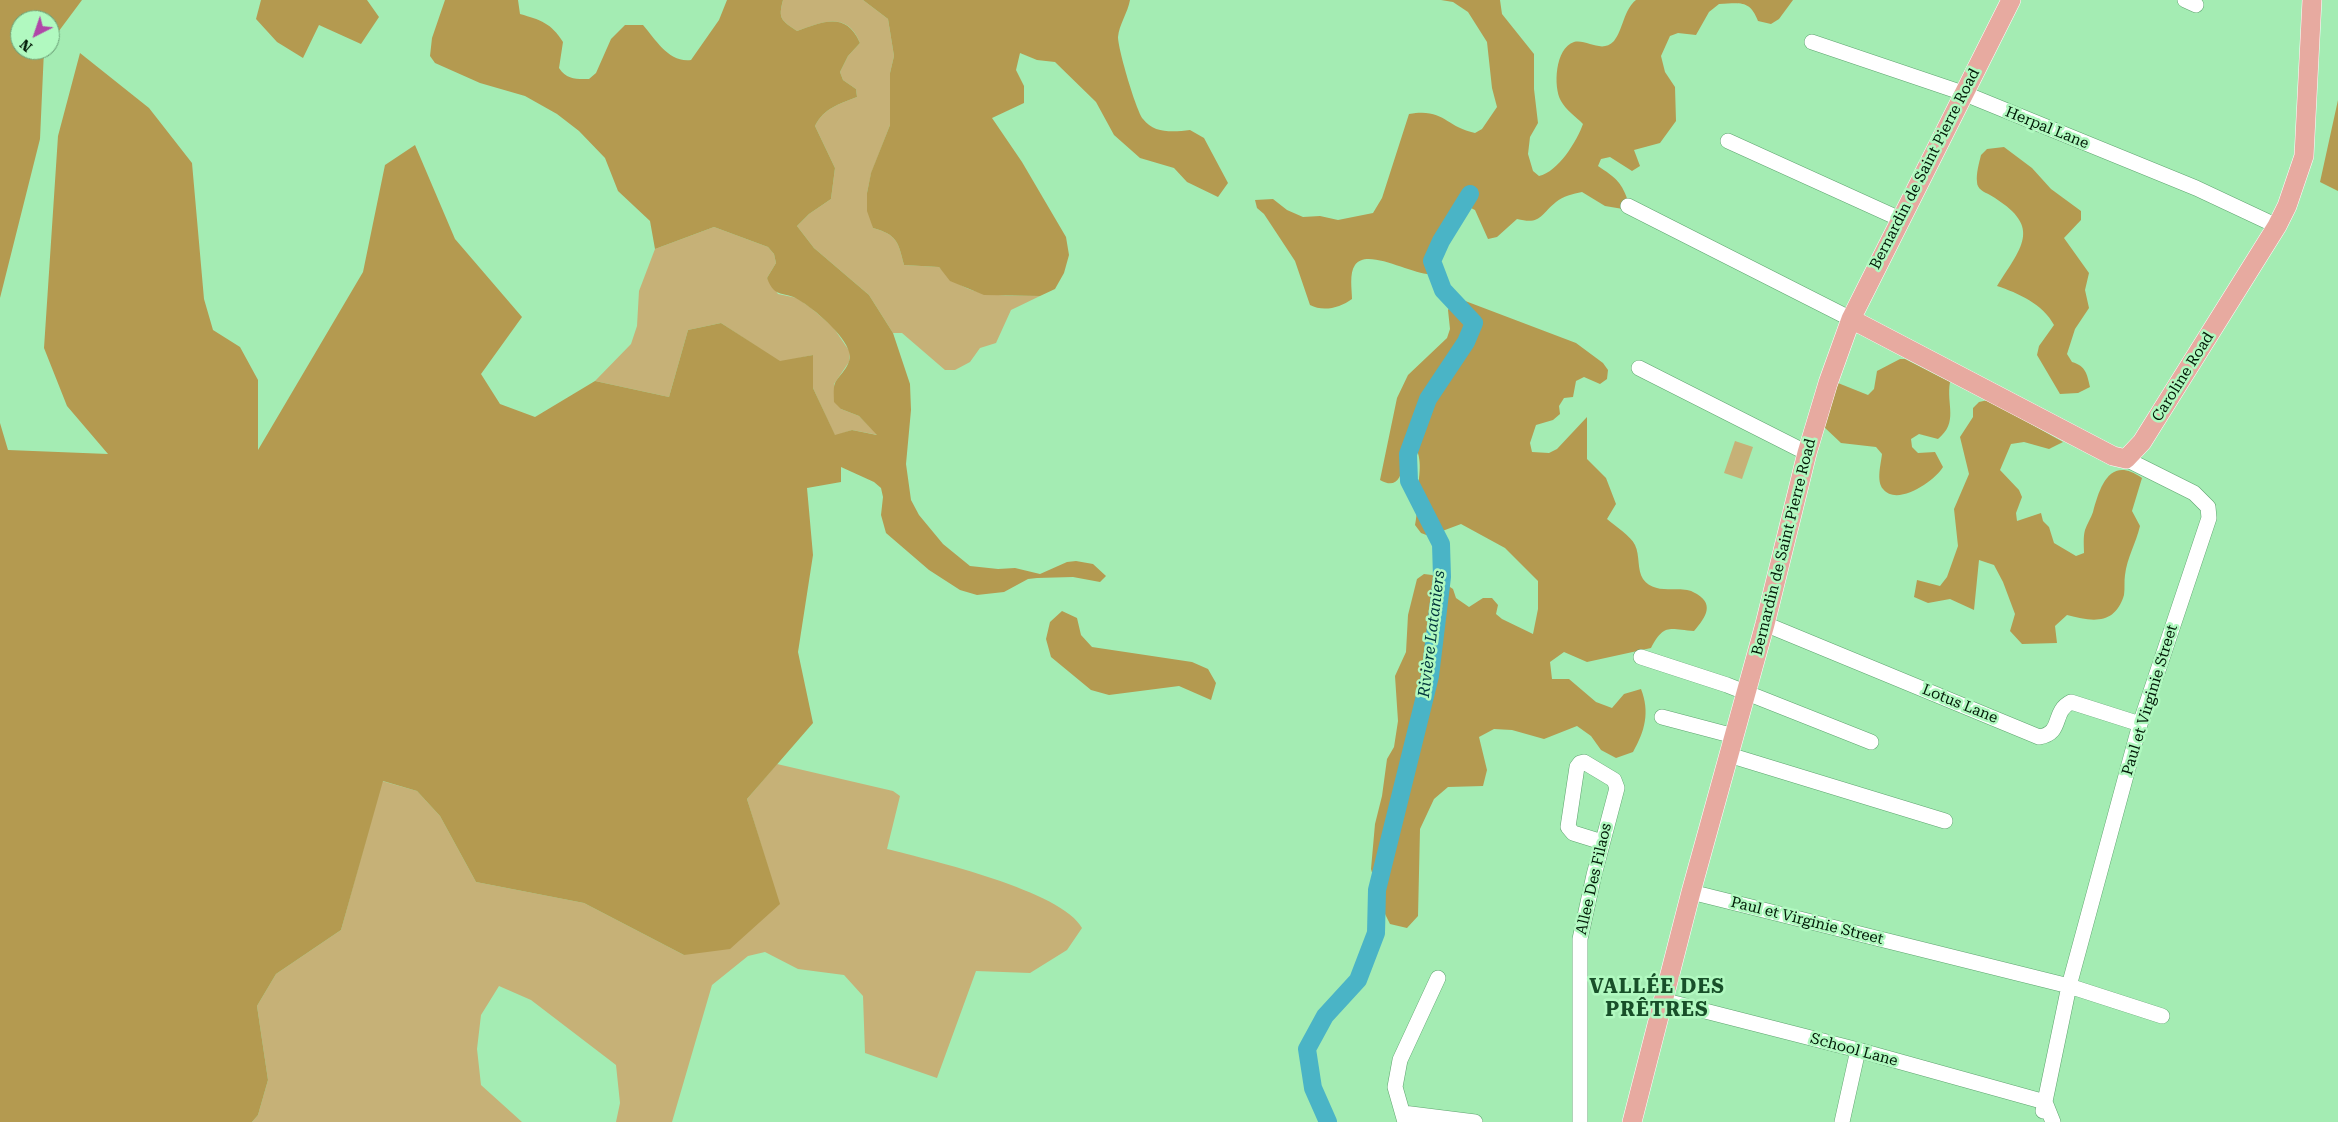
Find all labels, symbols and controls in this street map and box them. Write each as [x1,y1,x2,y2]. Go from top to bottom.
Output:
north arrow [10,10,60,60]
text: N [16,36,35,55]
street label: Bernardin de Saint Pierre Road [1866,66,1984,272]
street label: Herpal Lane [2003,103,2091,153]
street label: Caroline Road [2148,329,2218,425]
street label: Bernardin de Saint Pierre Road [1748,437,1820,657]
water label: Rivière Lataniers [1415,569,1449,699]
street label: Paul et Virginie Street [2118,622,2182,778]
street label: Lotus Lane [1920,681,2000,727]
street label: Allee Des Filaos [1572,821,1616,937]
street label: Paul et Virginie Street [1729,893,1885,949]
district label: VALLÉE DES PRÊTRES [1588,975,1726,1022]
street label: School Lane [1808,1030,1900,1070]

